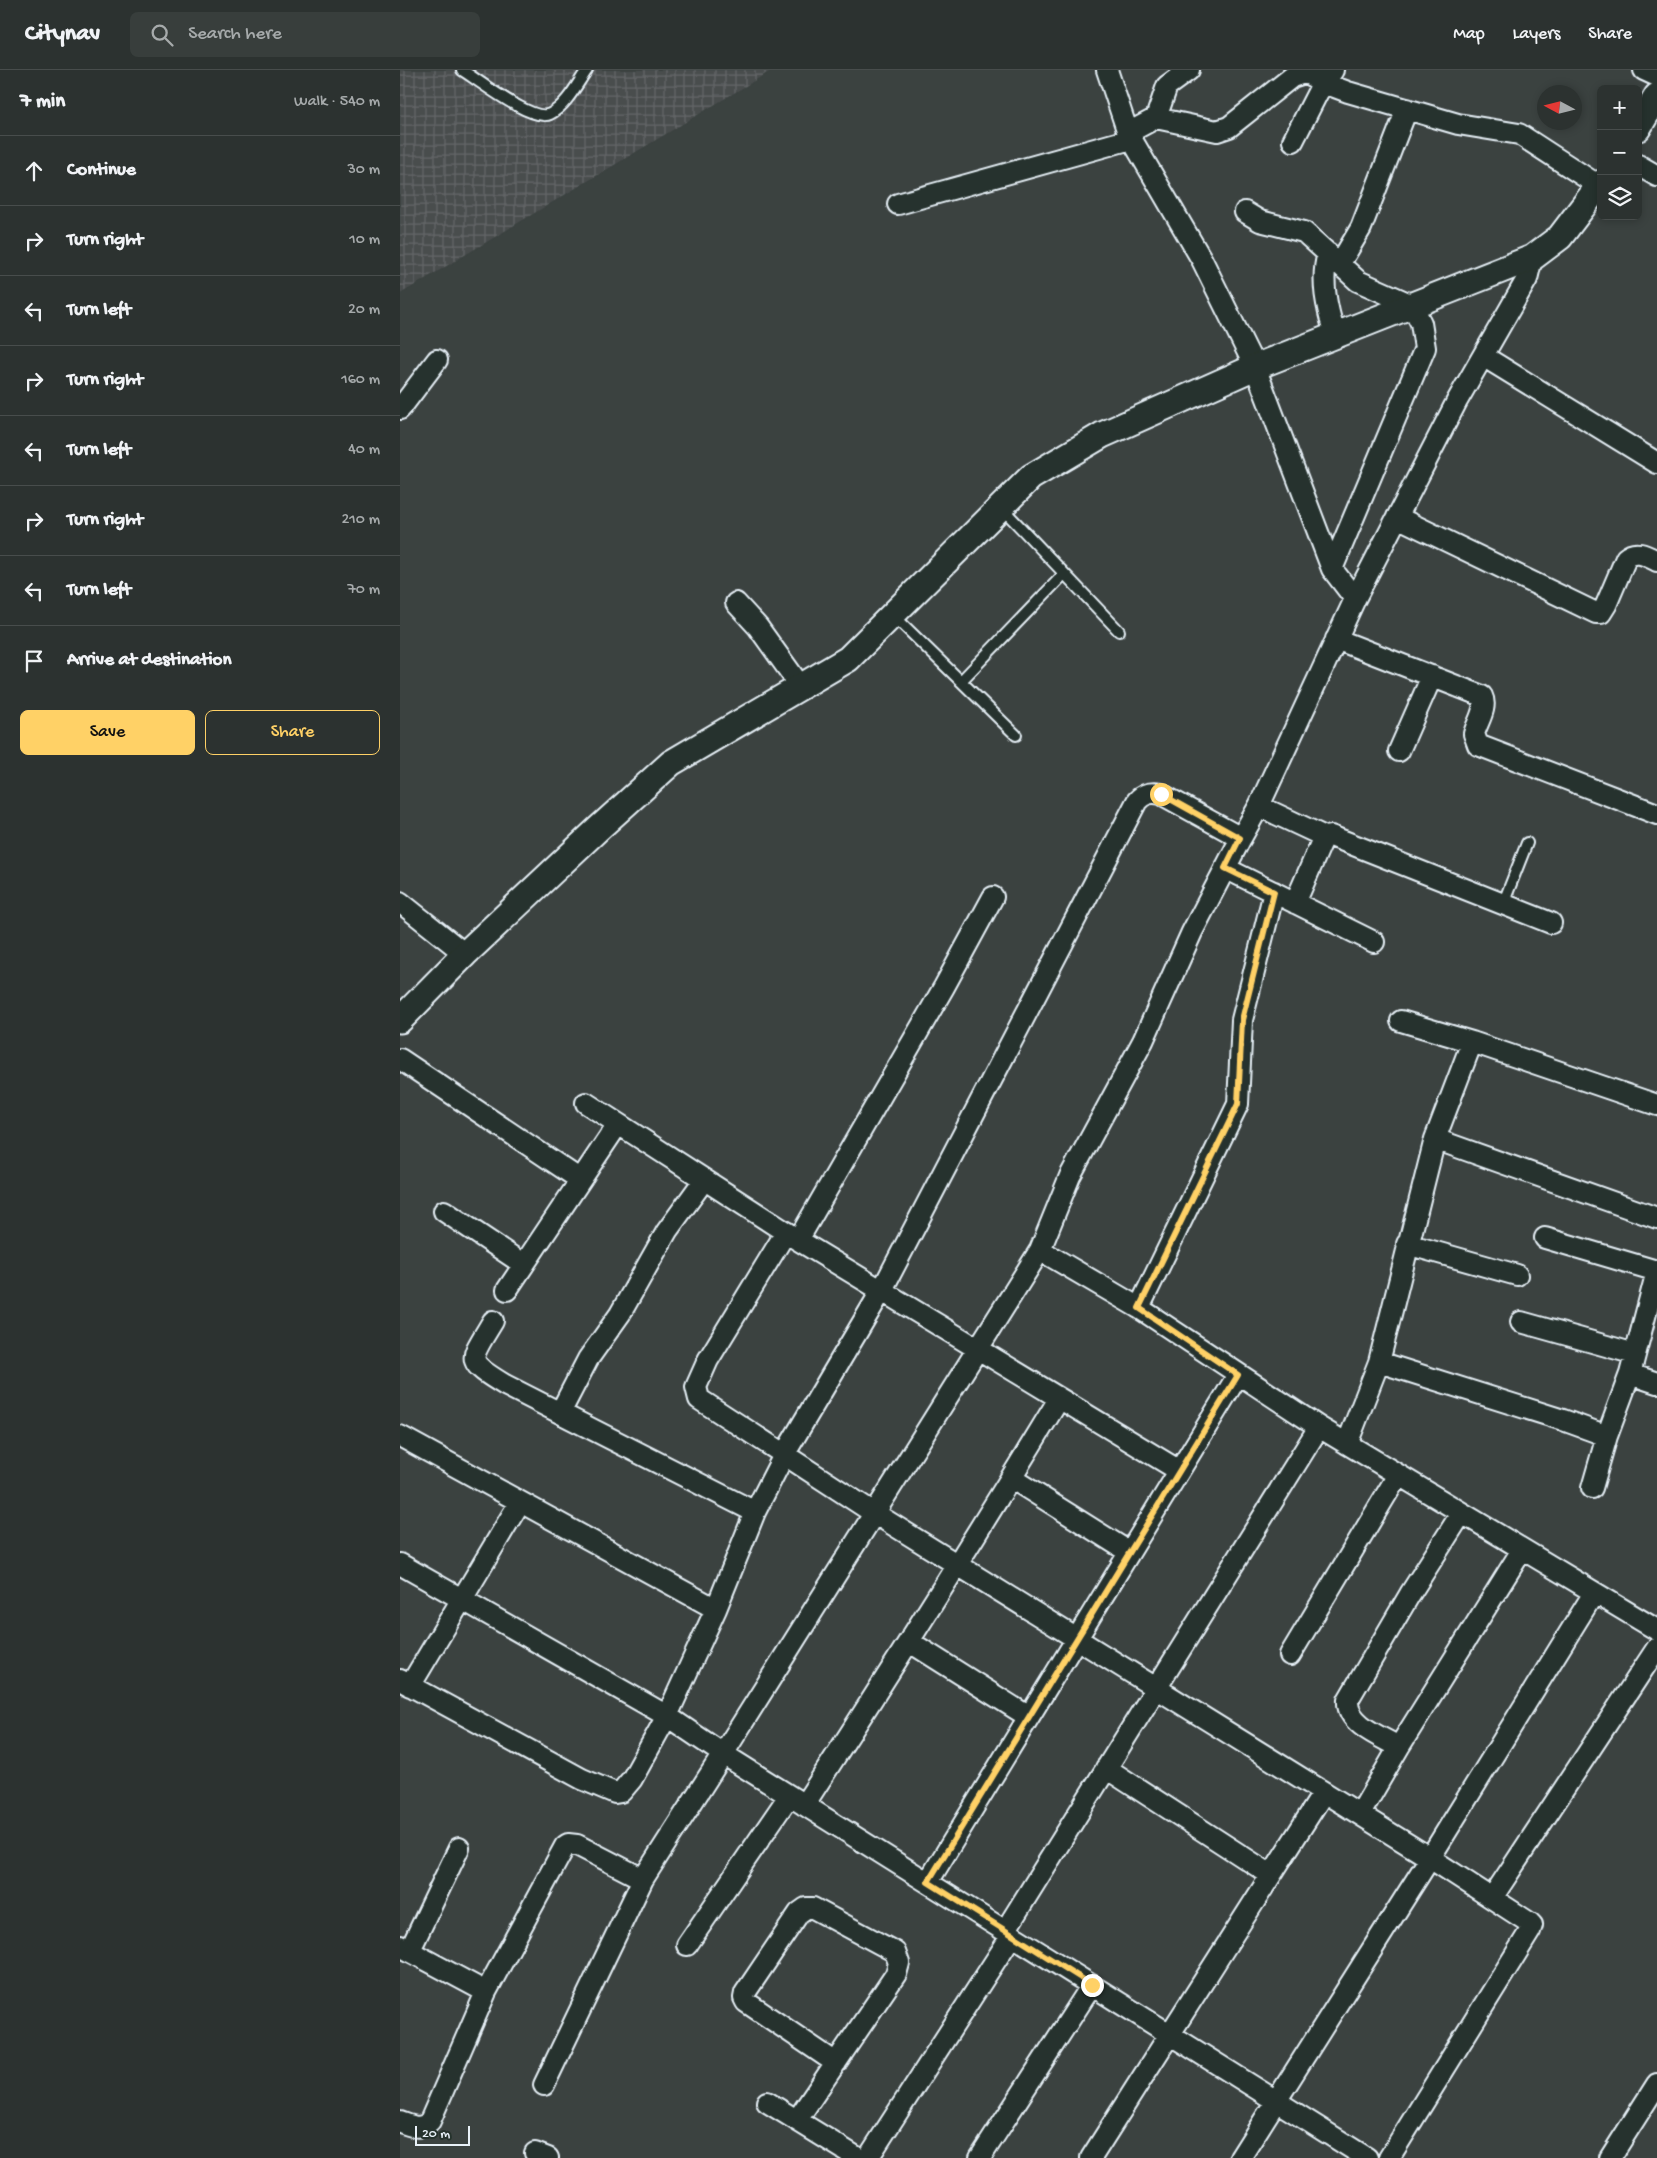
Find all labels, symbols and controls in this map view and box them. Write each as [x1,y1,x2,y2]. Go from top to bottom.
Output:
search box [130,12,480,57]
text: Citynav [25,20,100,49]
icon: search [148,21,176,49]
text: Search here [188,23,282,46]
text: Map [1453,24,1485,45]
text: Layers [1513,24,1560,45]
text: Share [1588,24,1632,45]
north arrow [1537,85,1582,130]
map controls [1597,85,1642,220]
button: + [1597,85,1642,130]
text: 7 min [20,90,65,115]
text: Walk · 540 m [294,93,380,112]
button: − [1597,130,1642,175]
icon: ahead [20,157,48,185]
text: Continue [67,159,136,182]
text: 30 m [347,161,380,180]
button: layers [1597,175,1642,220]
icon: right [20,227,48,255]
text: Turn right [67,229,143,252]
text: 10 m [349,231,380,250]
icon: left [20,297,48,325]
text: Turn left [67,299,131,322]
text: 20 m [348,301,380,320]
icon: right [20,367,48,395]
text: Turn right [67,369,143,392]
text: 160 m [341,371,380,390]
icon: left [20,437,48,465]
text: Turn left [67,439,131,462]
text: 40 m [348,441,380,460]
icon: right [20,507,48,535]
text: Turn right [67,509,143,532]
text: 210 m [341,511,380,530]
icon: left [20,577,48,605]
text: Turn left [67,579,131,602]
text: 70 m [347,581,380,600]
icon: arrive [20,647,48,675]
text: Arrive at destination [67,649,231,672]
button: Save [20,710,195,755]
button: Share [205,710,380,755]
route start [1150,783,1173,806]
route end [1081,1974,1104,1997]
scale bar [415,2123,470,2146]
text: 20 m [422,2126,450,2143]

